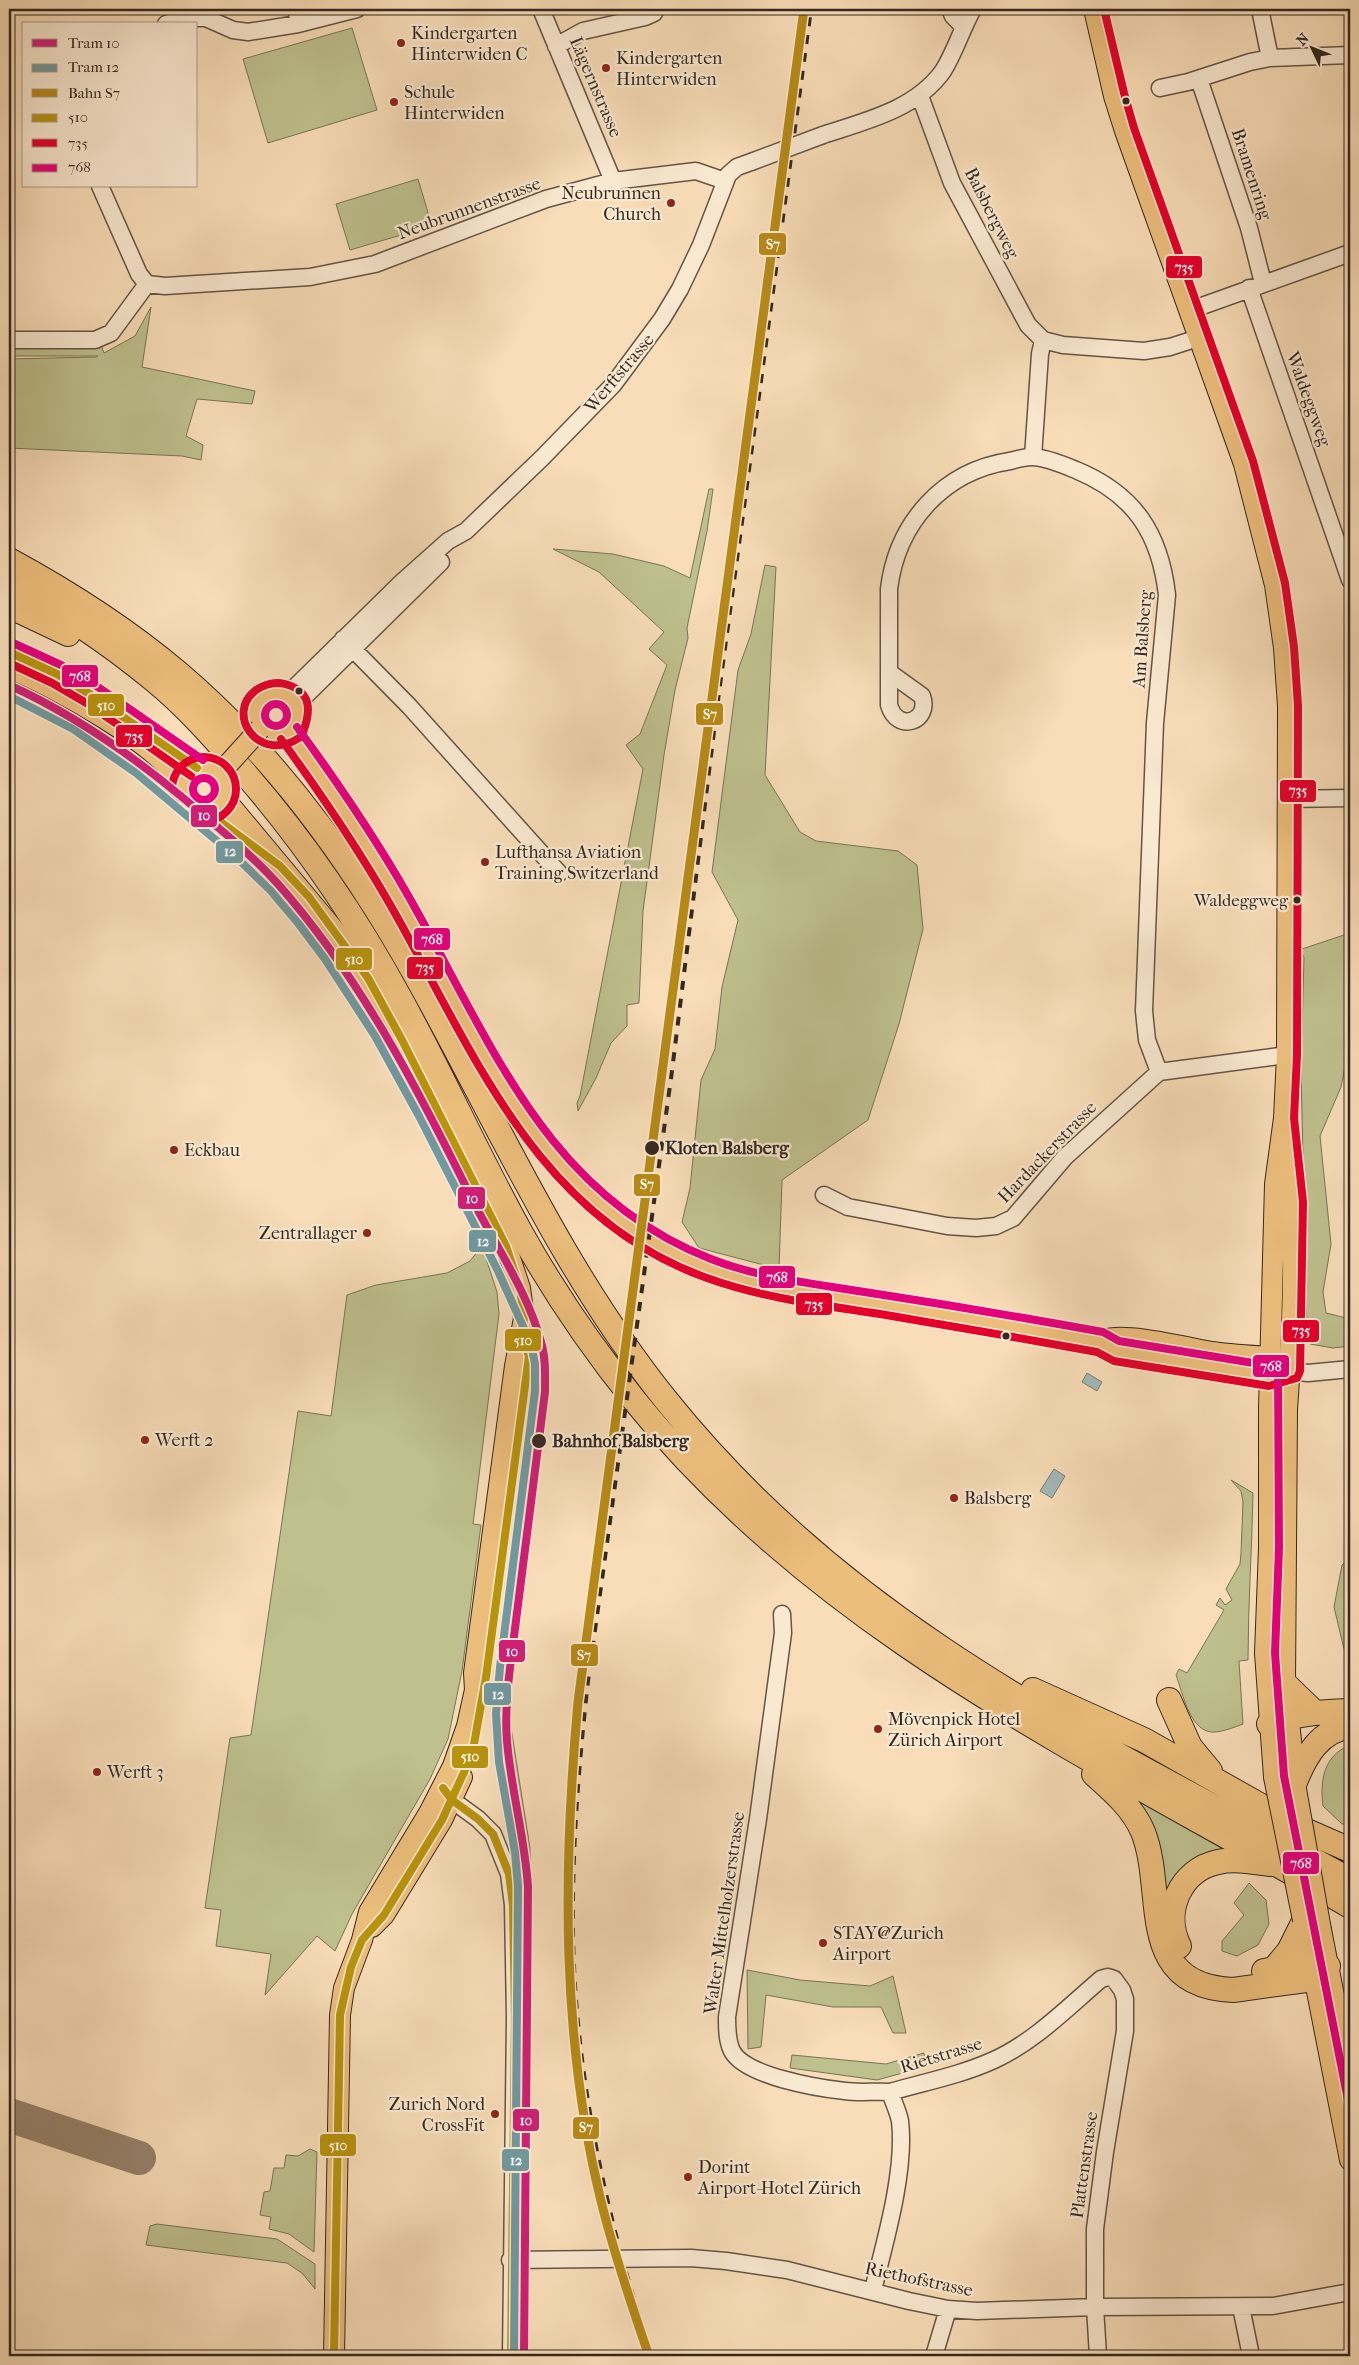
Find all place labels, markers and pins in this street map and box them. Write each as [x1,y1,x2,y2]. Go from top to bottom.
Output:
place label: Kindergarten Hinterwiden C [411,23,528,65]
marker: Kindergarten Hinterwiden C [395,37,407,49]
place label: Kindergarten Hinterwiden [616,48,723,90]
marker: Kindergarten Hinterwiden [600,62,612,74]
place label: Schule Hinterwiden [404,82,505,124]
marker: Schule Hinterwiden [388,96,400,108]
unlabelled marker [1121,96,1131,106]
place label: Neubrunnen Church [561,183,662,225]
marker: Neubrunnen Church [665,197,677,209]
unlabelled marker [294,686,304,696]
place label: Lufthansa Aviation Training Switzerland [495,842,659,884]
marker: Lufthansa Aviation Training Switzerland [479,856,491,868]
place label: Waldeggweg [1193,890,1289,910]
marker: Waldeggweg [1292,895,1302,905]
place label: Kloten Balsberg [665,1138,790,1159]
marker: Kloten Balsberg [643,1139,661,1157]
place label: Eckbau [184,1140,240,1161]
marker: Eckbau [168,1144,180,1156]
place label: Zentrallager [259,1223,357,1244]
marker: Zentrallager [361,1227,373,1239]
unlabelled marker [1001,1331,1011,1341]
place label: Werft 2 [154,1430,214,1451]
place label: Bahnhof Balsberg [552,1431,690,1452]
marker: Bahnhof Balsberg [530,1432,548,1450]
marker: Werft 2 [139,1434,151,1446]
place label: Balsberg [964,1488,1032,1509]
marker: Balsberg [948,1492,960,1504]
place label: Mövenpick Hotel Zürich Airport [888,1709,1020,1751]
marker: Mövenpick Hotel Zürich Airport [872,1723,884,1735]
place label: Werft 3 [106,1762,164,1783]
marker: Werft 3 [91,1766,103,1778]
place label: STAY@Zurich Airport [832,1923,944,1965]
marker: STAY@Zurich Airport [817,1937,829,1949]
place label: Zurich Nord CrossFit [388,2094,486,2136]
marker: Zurich Nord CrossFit [489,2108,501,2120]
place label: Dorint Airport-Hotel Zürich [697,2157,861,2199]
marker: Dorint Airport-Hotel Zürich [682,2171,694,2183]

